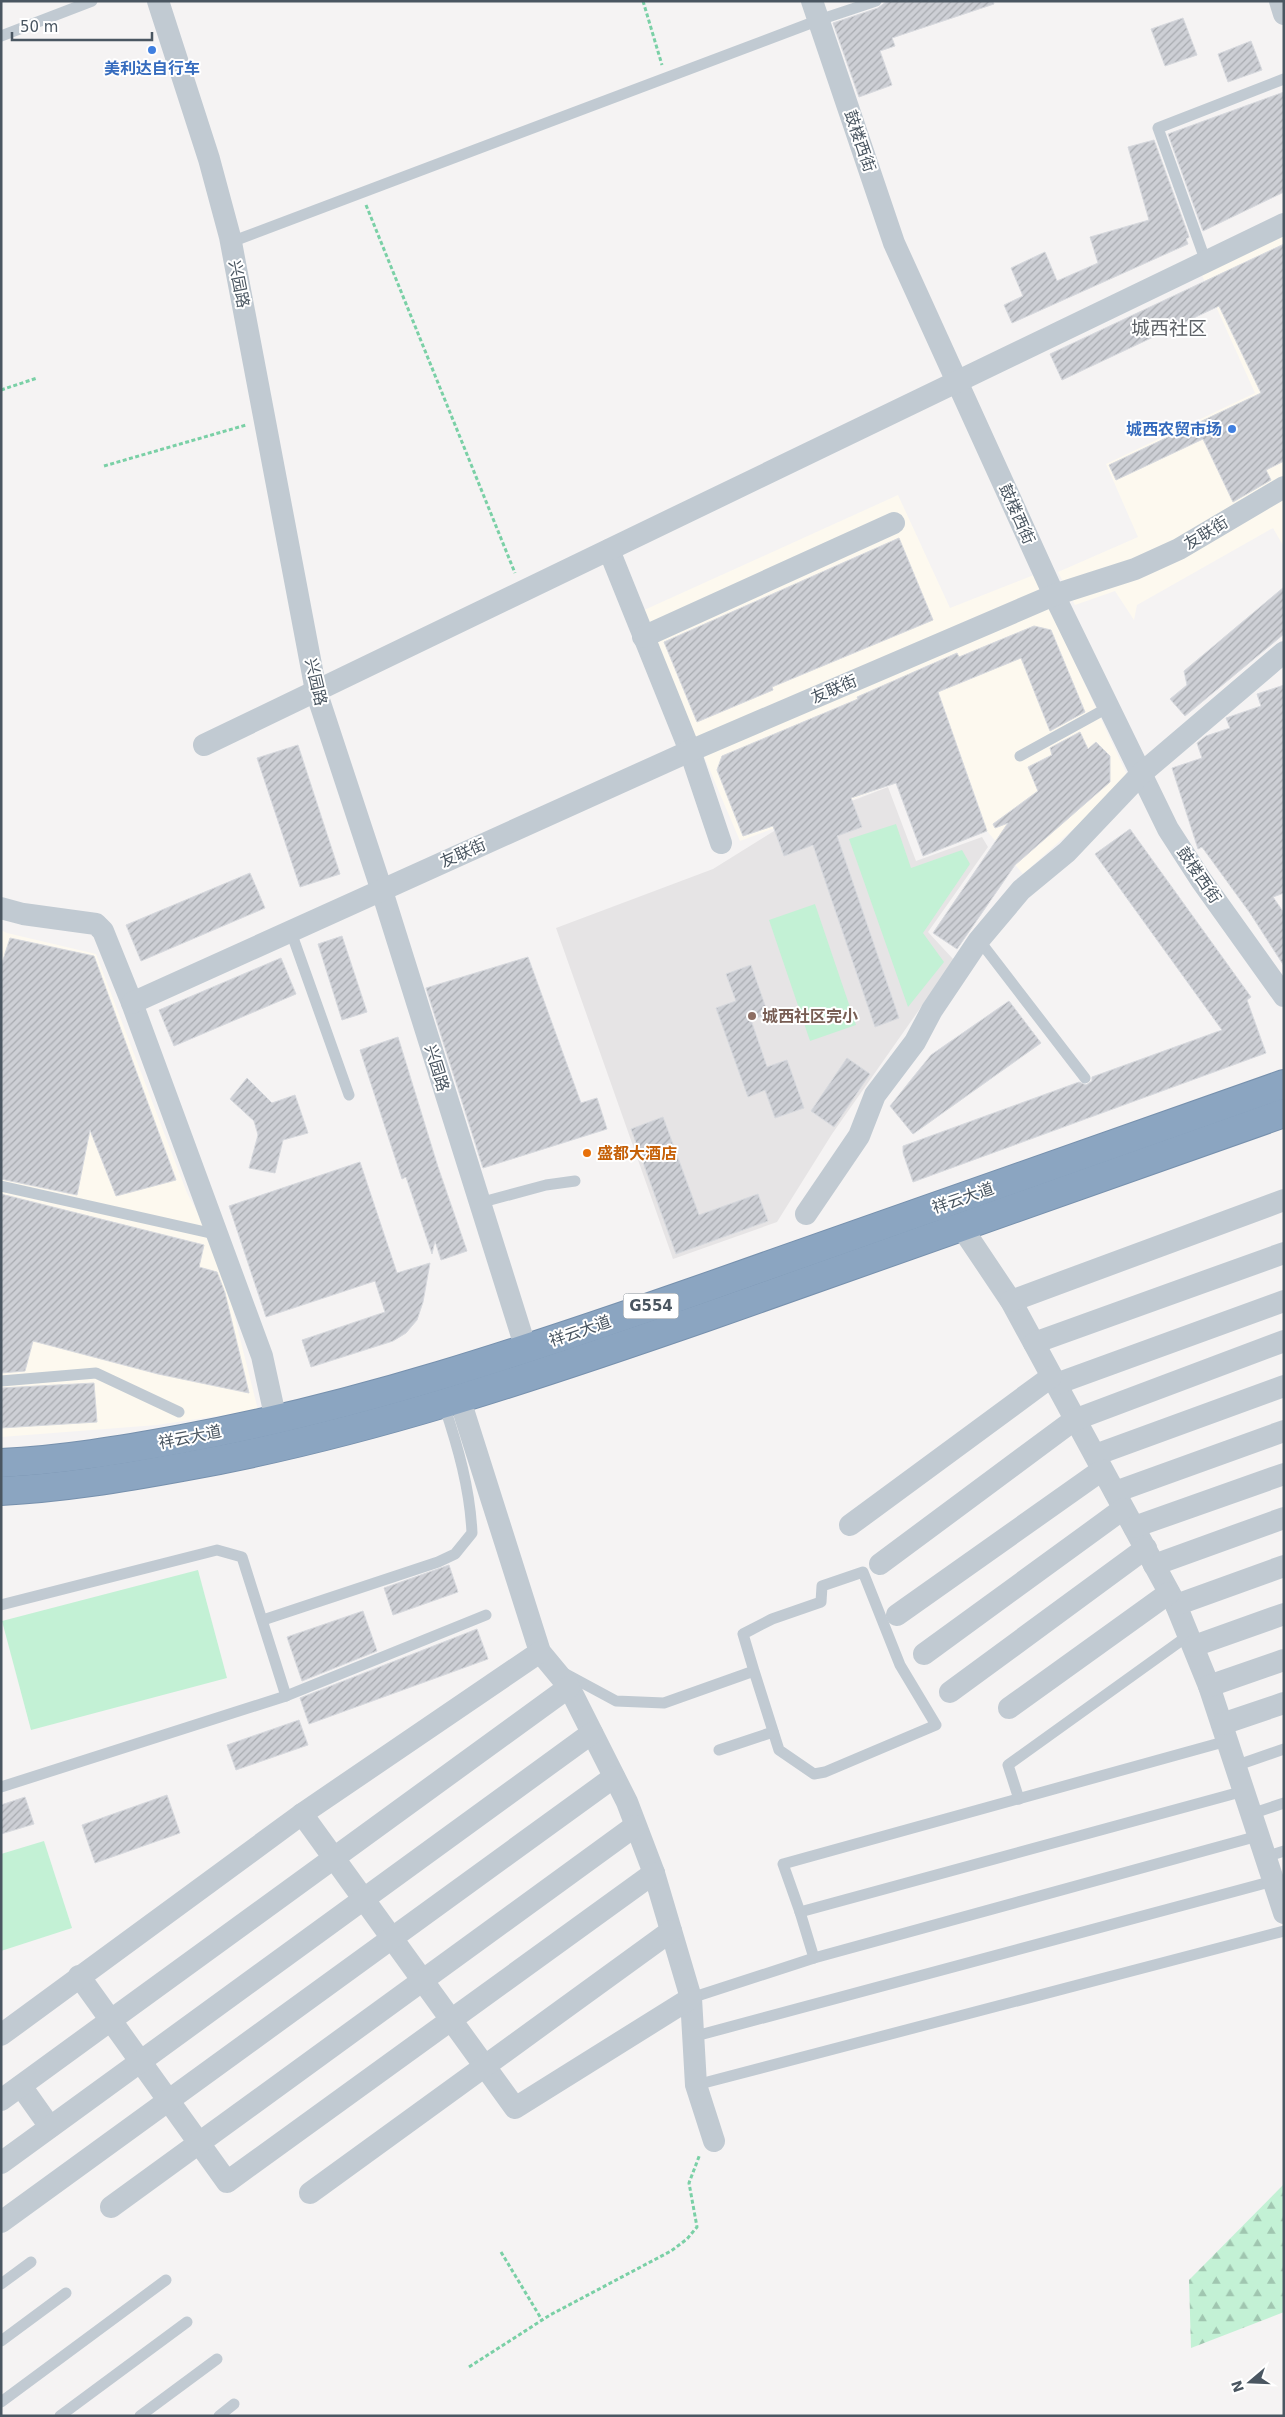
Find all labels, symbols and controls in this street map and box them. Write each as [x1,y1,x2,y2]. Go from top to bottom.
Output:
scale bar [12,10,152,42]
text: 50 m [20,18,58,36]
marker: 美利达自行车 [146,44,158,56]
place label: 美利达自行车 [104,59,200,78]
street label: 鼓楼西街 [841,108,879,174]
street label: 兴园路 [225,259,253,309]
district label: 城西社区 [1131,317,1207,339]
place label: 城西农贸市场 [1126,420,1222,439]
marker: 城西农贸市场 [1226,423,1238,435]
street label: 鼓楼西街 [995,481,1039,547]
street label: 友联街 [1181,512,1231,554]
street label: 兴园路 [301,656,331,708]
street label: 友联街 [808,671,860,707]
street label: 友联街 [437,835,489,871]
street label: 鼓楼西街 [1173,843,1225,907]
place label: 城西社区完小 [762,1007,858,1026]
marker: 城西社区完小 [746,1010,758,1022]
street label: 兴园路 [421,1042,453,1094]
place label: 盛都大酒店 [597,1144,677,1163]
marker: 盛都大酒店 [581,1147,593,1159]
street label: 祥云大道 [930,1179,996,1217]
road number: G554 [624,1294,678,1318]
street label: 祥云大道 [547,1312,613,1350]
street label: 祥云大道 [157,1422,223,1452]
north arrow [1225,2357,1275,2407]
text: N [1228,2378,1247,2394]

